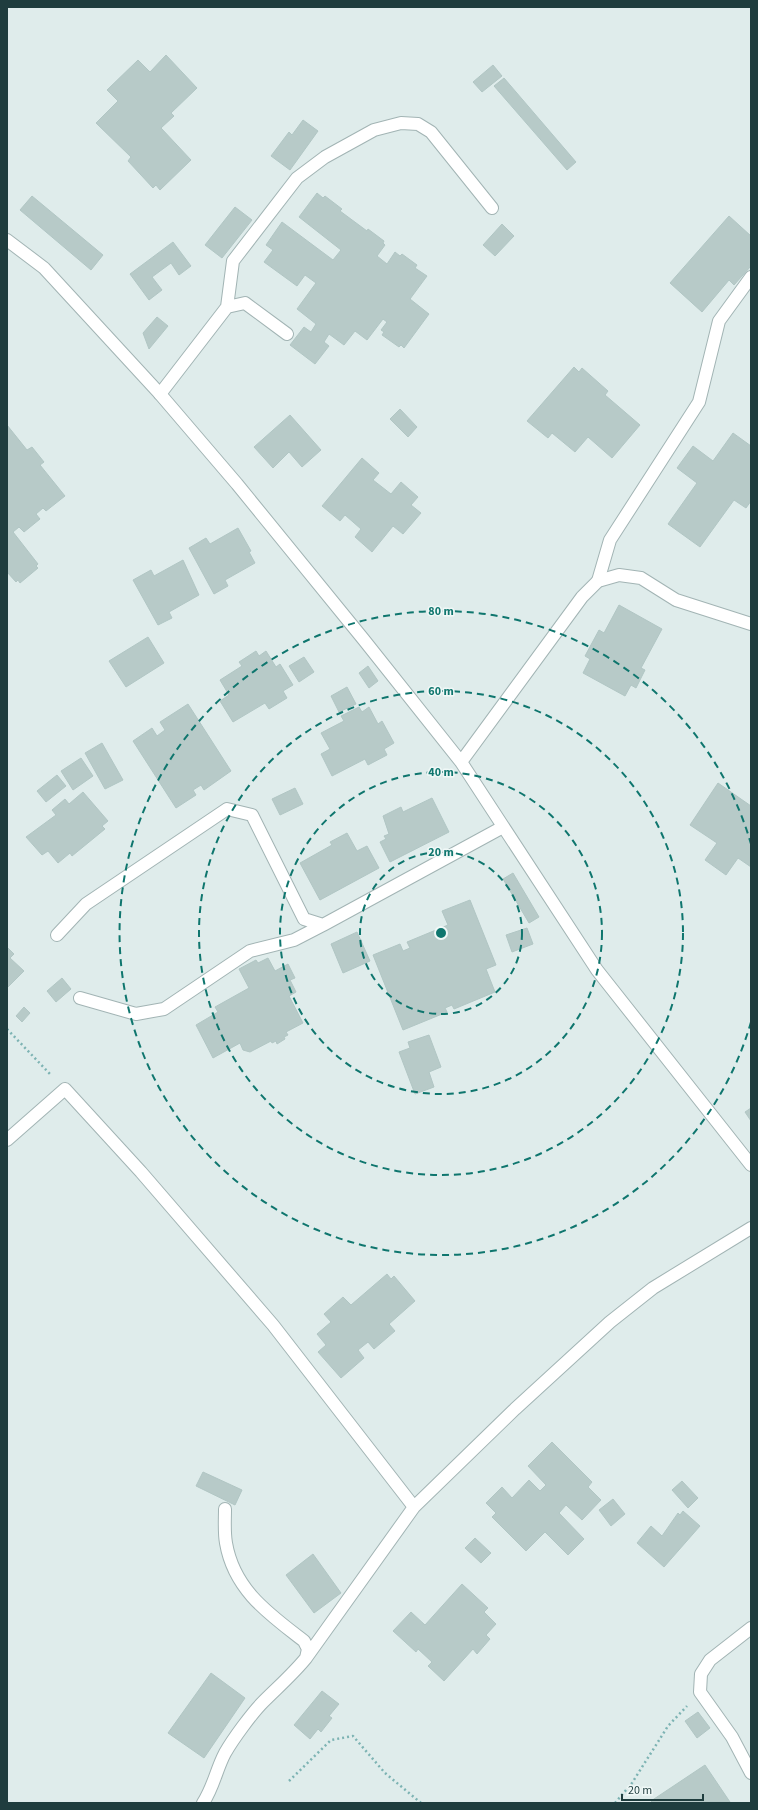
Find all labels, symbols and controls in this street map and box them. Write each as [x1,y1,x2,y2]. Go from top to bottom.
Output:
text: 80 m [428,603,454,620]
text: 60 m [428,683,454,700]
text: 40 m [428,764,454,781]
text: 20 m [428,844,454,861]
centre of rings [434,926,448,940]
scale bar [622,1776,703,1802]
text: 20 m [628,1782,652,1799]

